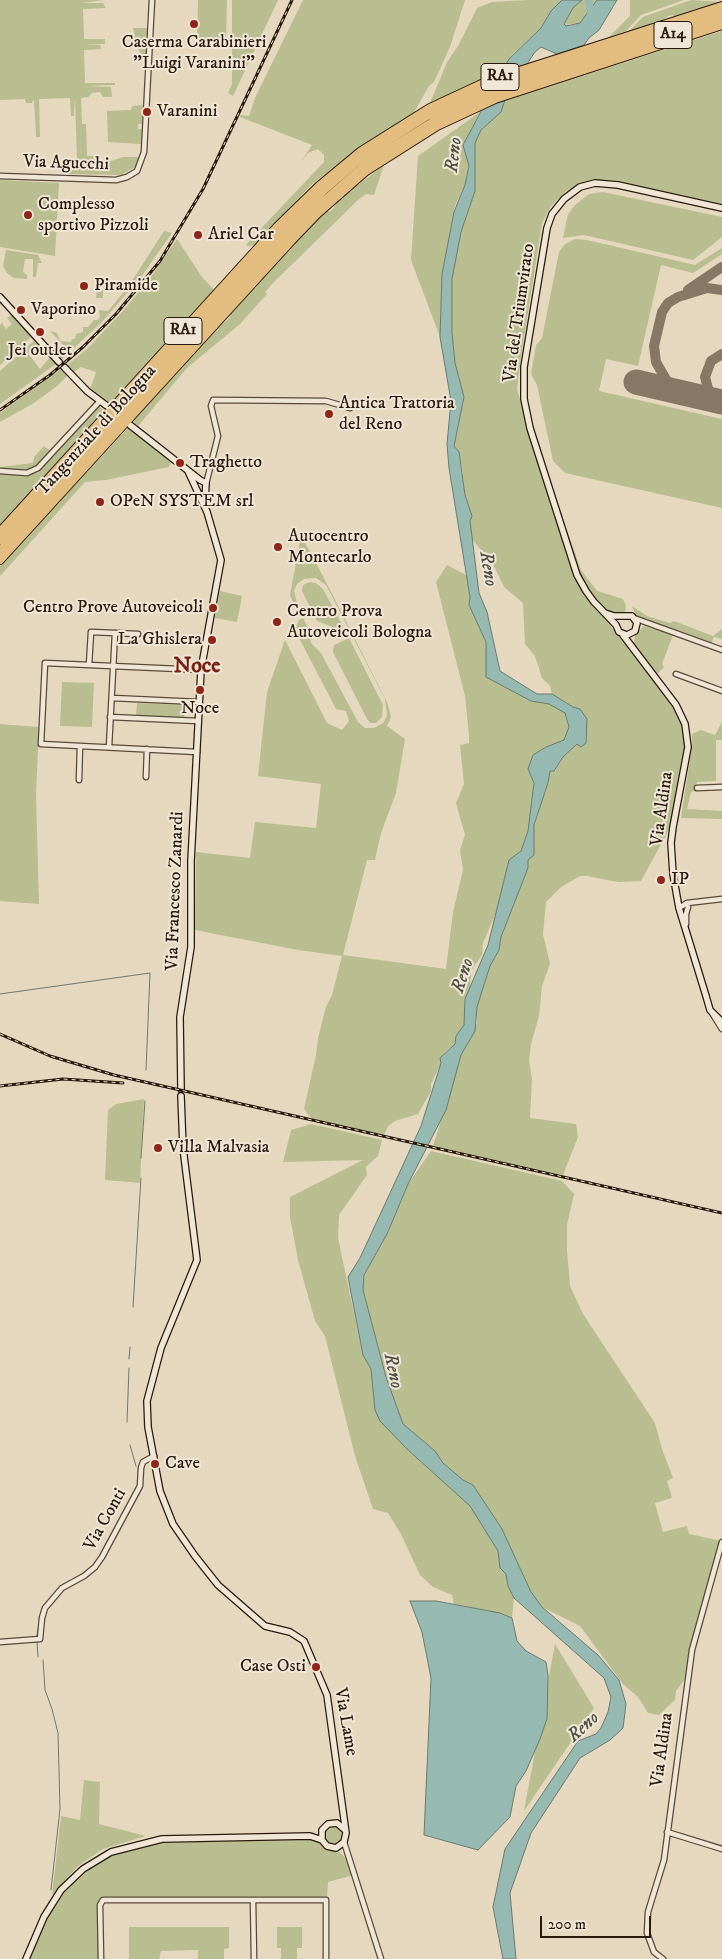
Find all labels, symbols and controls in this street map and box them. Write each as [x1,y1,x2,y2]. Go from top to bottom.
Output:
marker: Caserma Carabinieri "Luigi Varanini" [188,18,200,30]
road number: A14 [654,22,692,48]
place label: Caserma Carabinieri "Luigi Varanini" [122,32,266,74]
road number: RA1 [481,64,519,90]
place label: Varanini [157,101,217,123]
marker: Varanini [141,106,153,118]
water label: Reno [442,136,468,174]
street label: Via Agucchi [23,152,109,176]
place label: Complesso sportivo Pizzoli [38,194,149,236]
marker: Complesso sportivo Pizzoli [22,209,34,221]
place label: Ariel Car [208,224,274,246]
marker: Ariel Car [192,229,204,241]
street label: Via del Triumvirato [500,242,540,384]
place label: Piramide [94,275,158,297]
marker: Piramide [78,280,90,292]
place label: Vaporino [31,299,96,321]
marker: Vaporino [15,304,27,316]
road number: RA1 [164,318,202,344]
marker: Jei outlet [34,326,46,338]
place label: Jei outlet [8,340,72,362]
street label: Tangenziale di Bologna [32,361,162,501]
place label: Antica Trattoria del Reno [339,393,455,436]
marker: Antica Trattoria del Reno [323,408,335,420]
place label: Traghetto [190,452,262,474]
marker: Traghetto [174,457,186,469]
place label: OPeN SYSTEM srl [110,491,254,513]
marker: OPeN SYSTEM srl [94,496,106,508]
place label: Autocentro Montecarlo [288,526,372,568]
marker: Autocentro Montecarlo [272,541,284,553]
water label: Reno [473,550,501,588]
place label: Centro Prove Autoveicoli [23,597,203,619]
place label: Centro Prova Autoveicoli Bologna [287,601,432,644]
marker: Centro Prove Autoveicoli [207,602,219,614]
marker: Centro Prova Autoveicoli Bologna [271,616,283,628]
place label: La Ghislera [118,629,202,651]
marker: La Ghislera [206,634,218,646]
district label: Noce [174,654,220,680]
marker: Noce [194,684,206,696]
place label: Noce [181,698,219,720]
street label: Via Aldina [647,770,679,848]
street label: Via Francesco Zanardi [162,811,190,971]
place label: IP [671,869,689,891]
marker: IP [655,874,667,886]
water label: Reno [448,956,480,996]
place label: Villa Malvasia [168,1137,269,1159]
marker: Villa Malvasia [152,1142,164,1154]
water label: Reno [377,1351,407,1391]
place label: Cave [165,1453,200,1475]
marker: Cave [149,1458,161,1470]
street label: Via Conti [80,1485,132,1555]
place label: Case Osti [240,1656,306,1678]
marker: Case Osti [310,1661,322,1673]
street label: Via Lame [328,1686,362,1758]
water label: Reno [563,1708,605,1748]
street label: Via Aldina [647,1711,679,1789]
scale bar [542,1906,653,1938]
text: 200 m [548,1915,586,1934]

